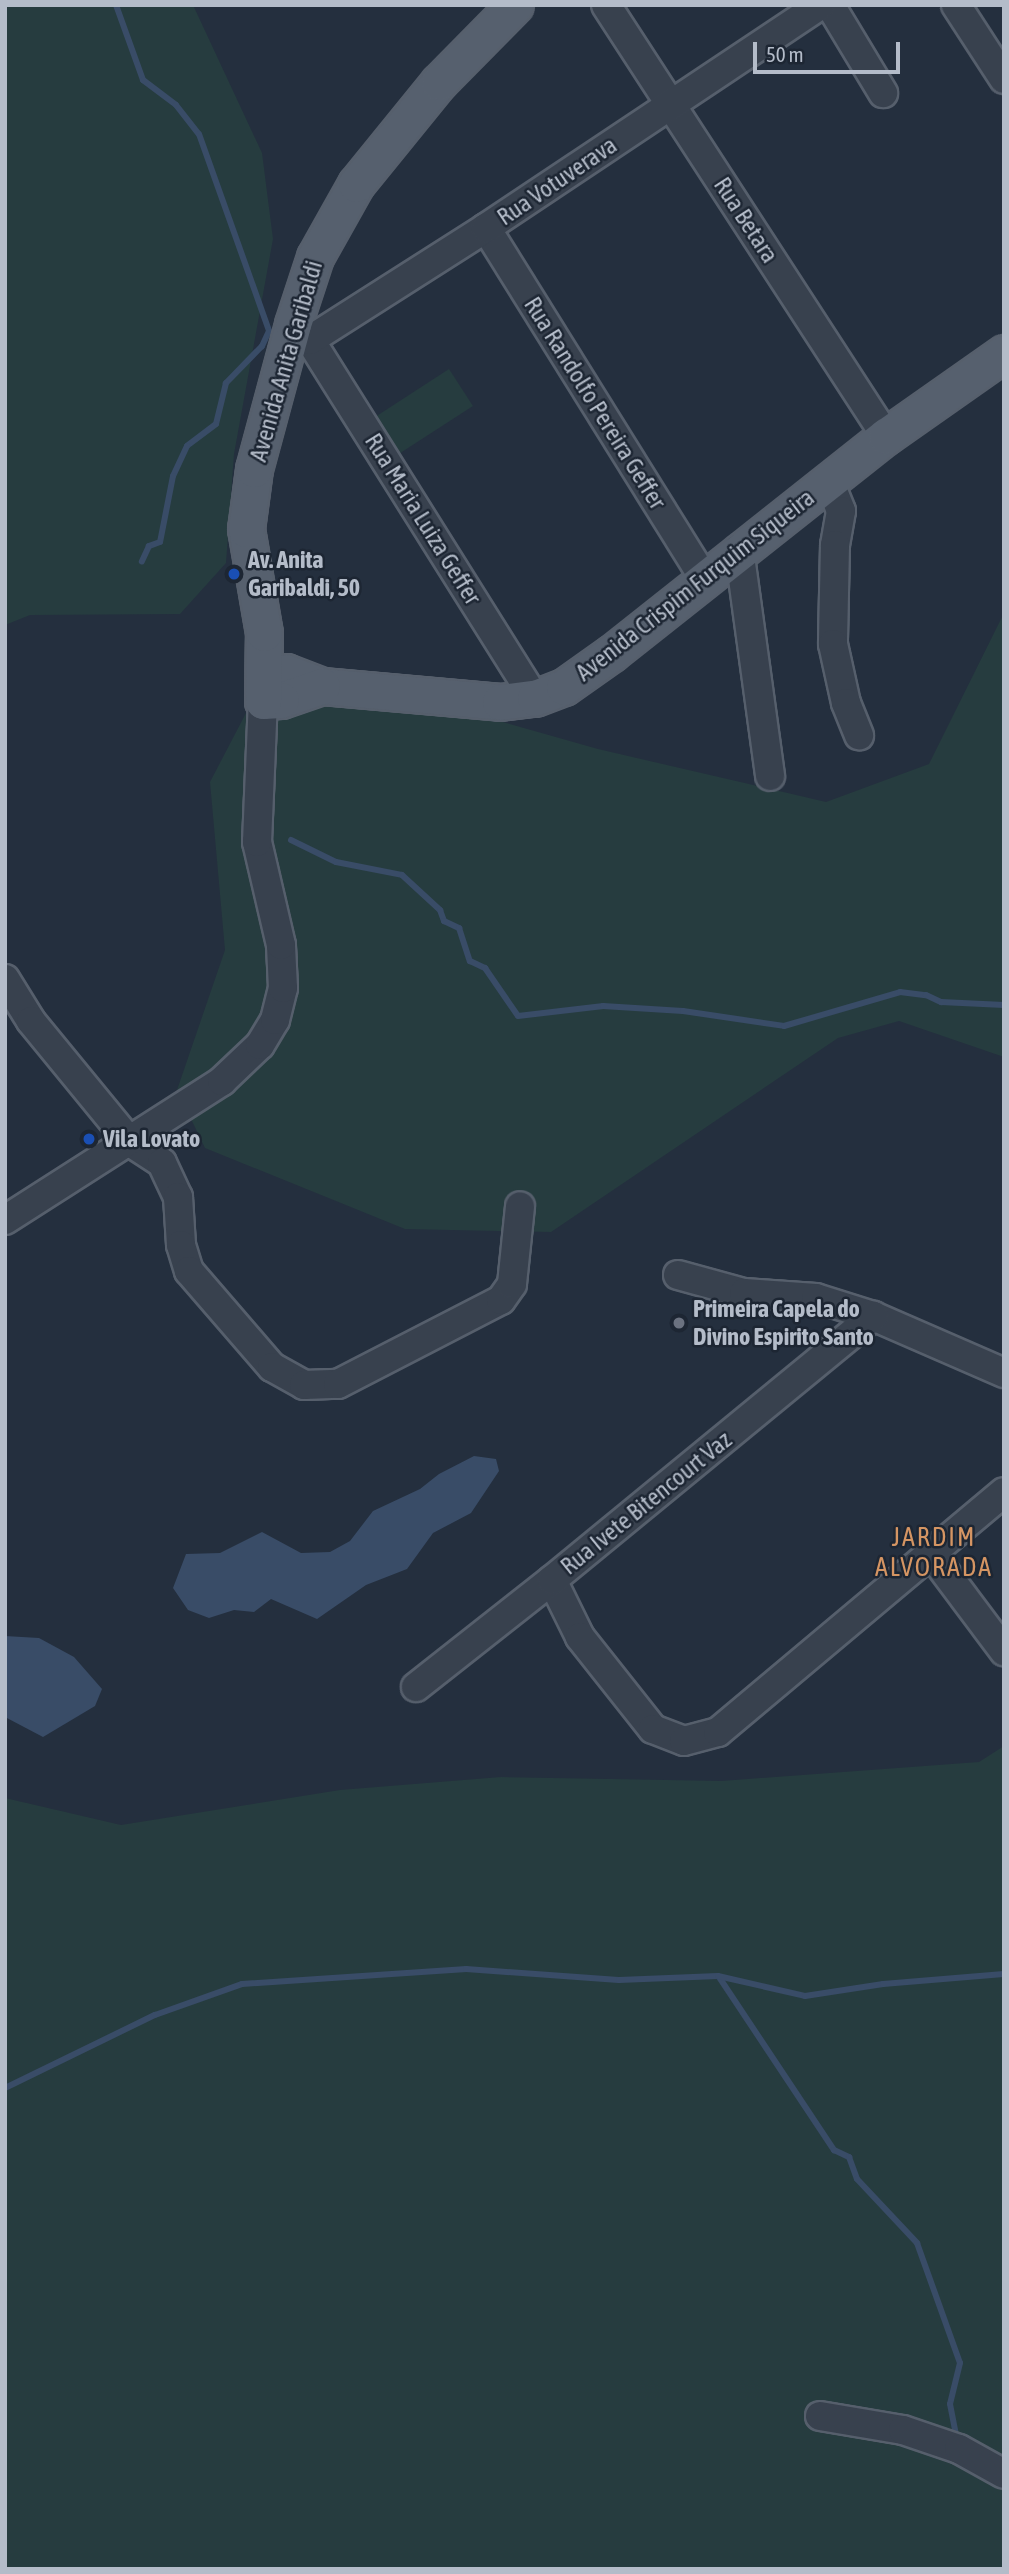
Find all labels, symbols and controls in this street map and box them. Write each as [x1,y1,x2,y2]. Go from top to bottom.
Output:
scale bar [757,28,904,72]
text: 50 m [766,42,804,66]
street label: Rua Votuverava [492,130,622,232]
street label: Rua Betara [708,172,784,268]
street label: Avenida Anita Garibaldi [244,257,328,465]
street label: Rua Randolfo Pereira Geffer [518,292,672,514]
street label: Rua Maria Luiza Geffer [359,428,487,610]
street label: Avenida Crispim Furquim Siqueira [570,483,820,687]
place label: Av. Anita Garibaldi, 50 [248,546,360,602]
marker: Av. Anita Garibaldi, 50 [226,566,242,582]
place label: Vila Lovato [103,1125,200,1153]
marker: Vila Lovato [81,1131,97,1147]
place label: Primeira Capela do Divino Espirito Santo [693,1295,874,1351]
marker: Primeira Capela do Divino Espirito Santo [671,1315,687,1331]
street label: Rua Ivete Bitencourt Vaz [555,1425,737,1581]
district label: JARDIM ALVORADA [876,1522,992,1584]

